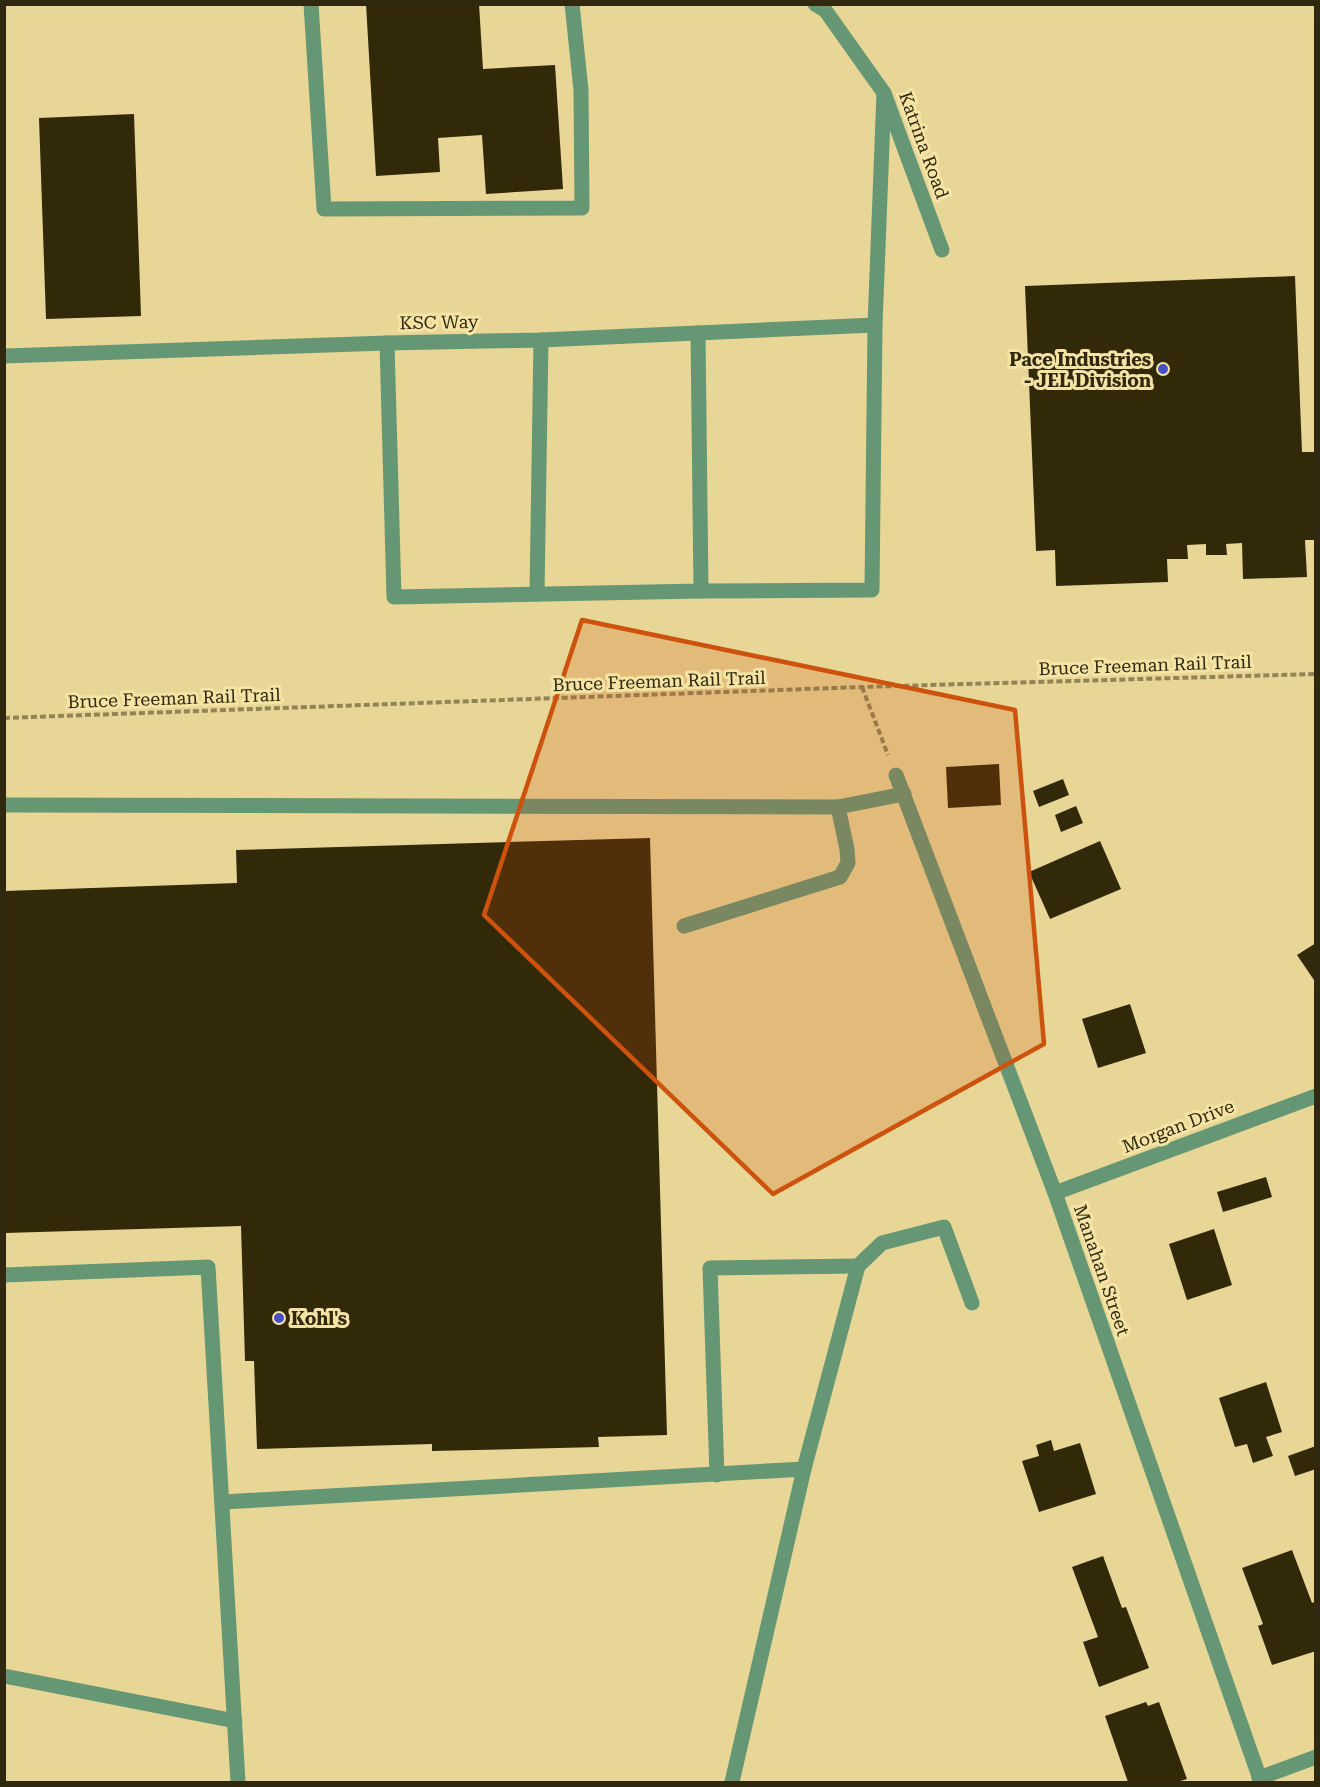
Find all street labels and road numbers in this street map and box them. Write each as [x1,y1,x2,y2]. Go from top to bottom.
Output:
street label: Katrina Road [895,89,953,202]
street label: KSC Way [399,311,479,333]
street label: Bruce Freeman Rail Trail [1038,651,1252,679]
street label: Bruce Freeman Rail Trail [552,667,766,695]
street label: Bruce Freeman Rail Trail [67,684,281,712]
street label: Morgan Drive [1119,1095,1237,1157]
street label: Manahan Street [1070,1202,1134,1339]

